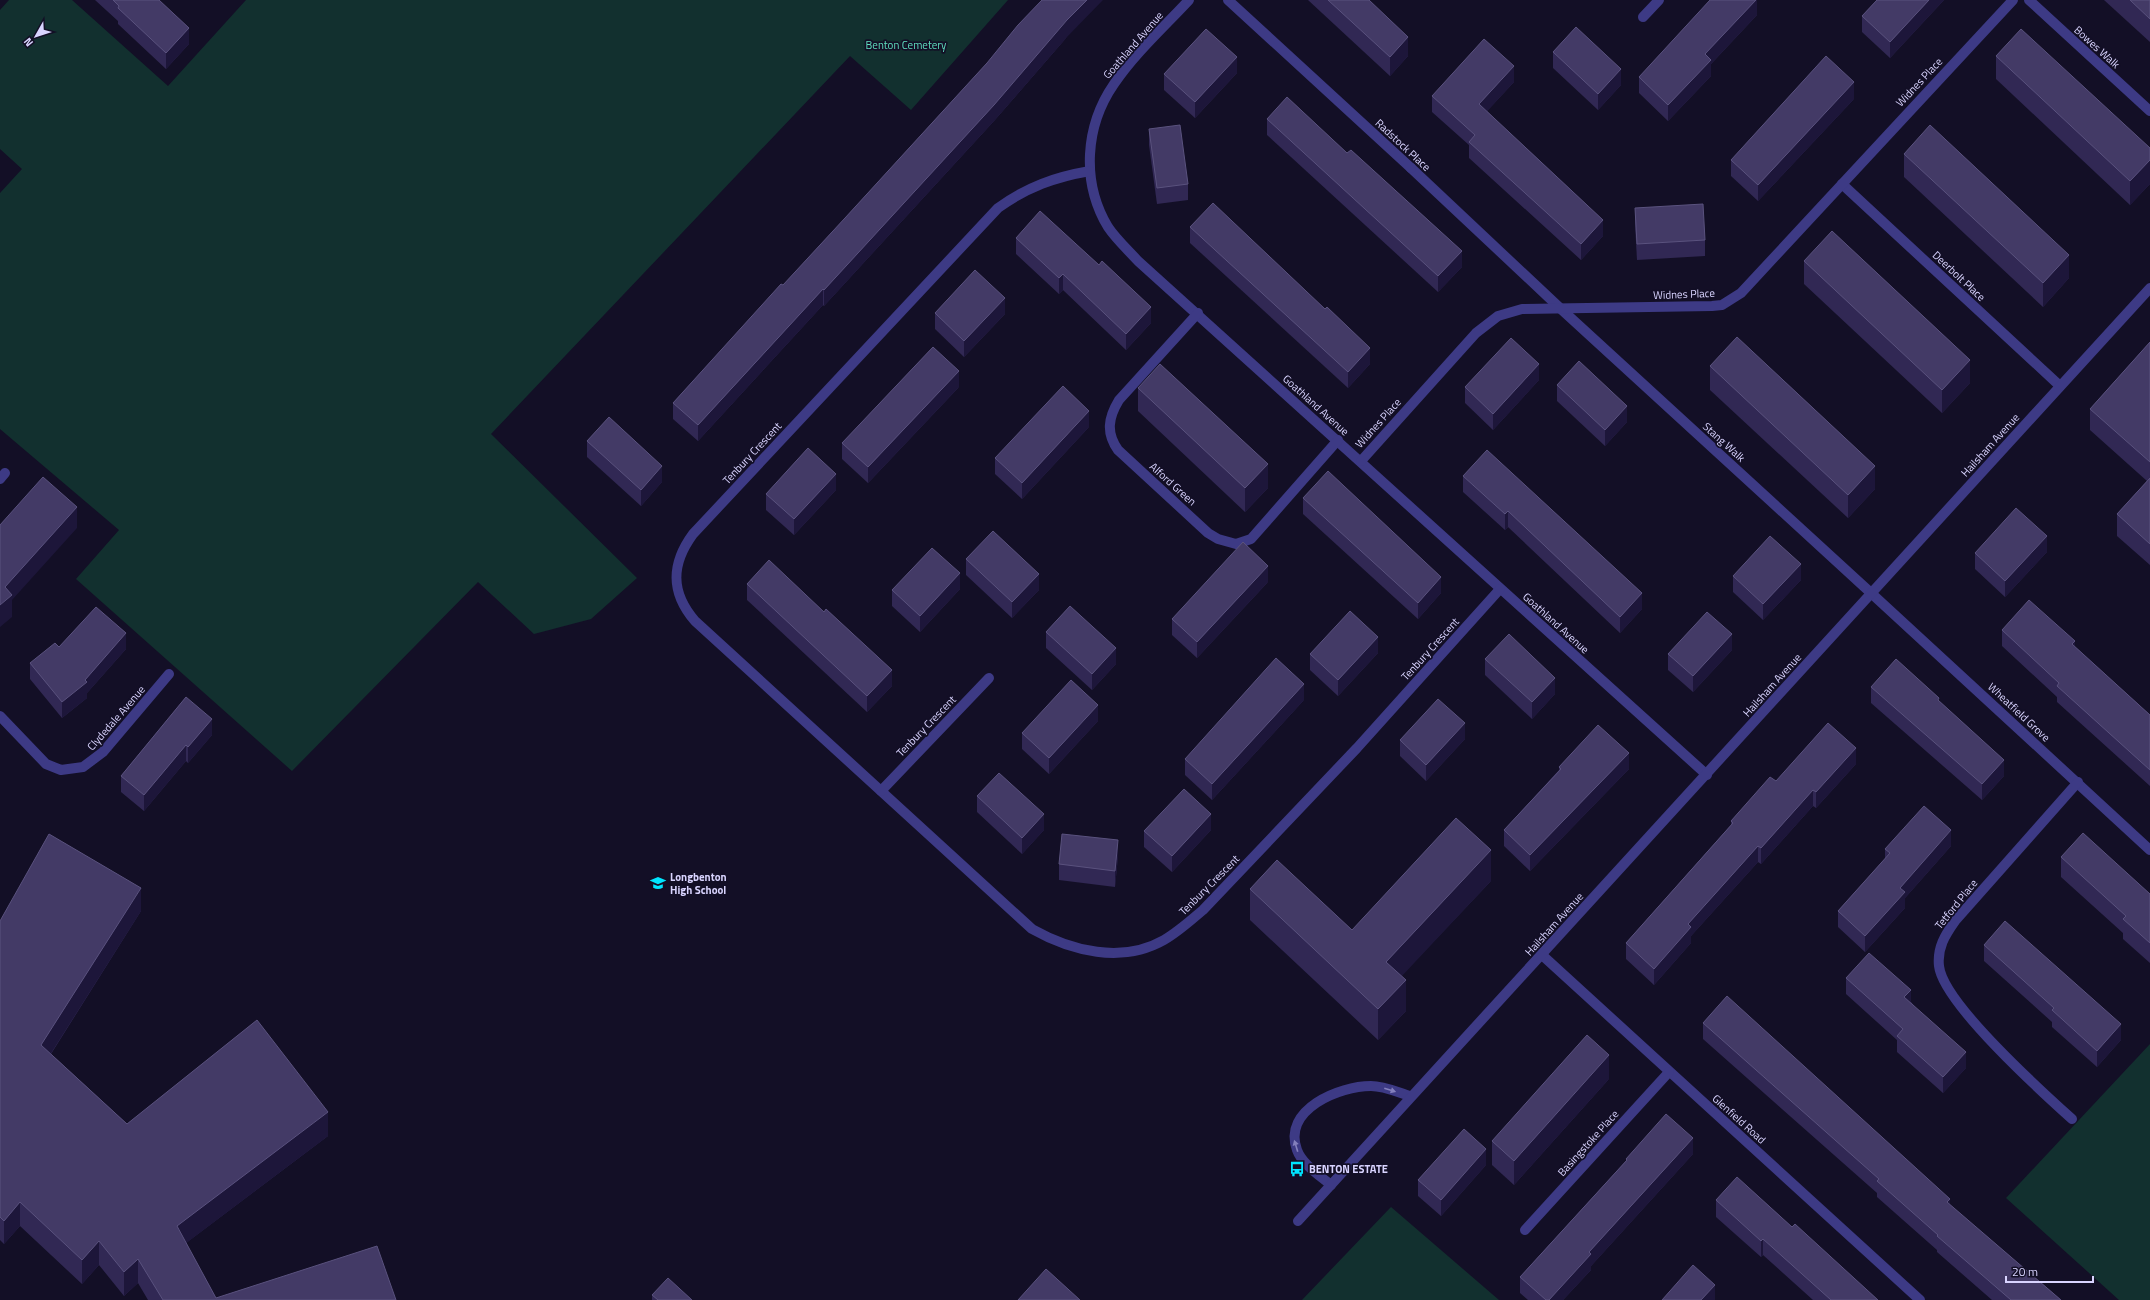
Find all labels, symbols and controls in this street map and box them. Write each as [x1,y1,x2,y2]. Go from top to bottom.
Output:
street label: Goathland Avenue [1099,8,1167,82]
north arrow [16,16,56,56]
street label: Bowes Walk [2071,22,2124,72]
text: N [20,34,37,50]
park label: Benton Cemetery [866,37,947,53]
street label: Widnes Place [1892,54,1946,110]
street label: Radstock Place [1372,115,1434,175]
street label: Deerbolt Place [1929,247,1989,305]
street label: Widnes Place [1653,285,1716,303]
street label: Goathland Avenue [1279,371,1353,440]
street label: Widnes Place [1351,394,1405,451]
street label: Hailsham Avenue [1957,409,2023,480]
street label: Tenbury Crescent [719,418,785,488]
street label: Stang Walk [1699,419,1749,466]
street label: Alford Green [1146,459,1200,509]
street label: Goathland Avenue [1519,589,1593,658]
street label: Tenbury Crescent [1397,614,1463,684]
street label: Hailsham Avenue [1739,649,1805,720]
street label: Wheatfield Grove [1984,679,2054,745]
street label: Clydedale Avenue [83,682,149,754]
street label: Tenbury Crescent [893,692,960,760]
street label: Tenbury Crescent [1175,851,1243,919]
place label: Longbenton High School [670,869,727,898]
school or university icon: Longbenton High School [649,874,667,892]
street label: Tetford Place [1931,875,1981,932]
street label: Hailsham Avenue [1521,888,1587,959]
one-way arrow [1385,1087,1397,1093]
street label: Glenfield Road [1709,1091,1769,1147]
street label: Basingstoke Place [1554,1106,1622,1180]
one-way arrow [1293,1140,1299,1152]
bus stop icon: BENTON ESTATE [1288,1160,1306,1178]
place label: BENTON ESTATE [1309,1161,1388,1177]
scale bar [2006,1258,2093,1284]
text: 20 m [2012,1262,2038,1281]

